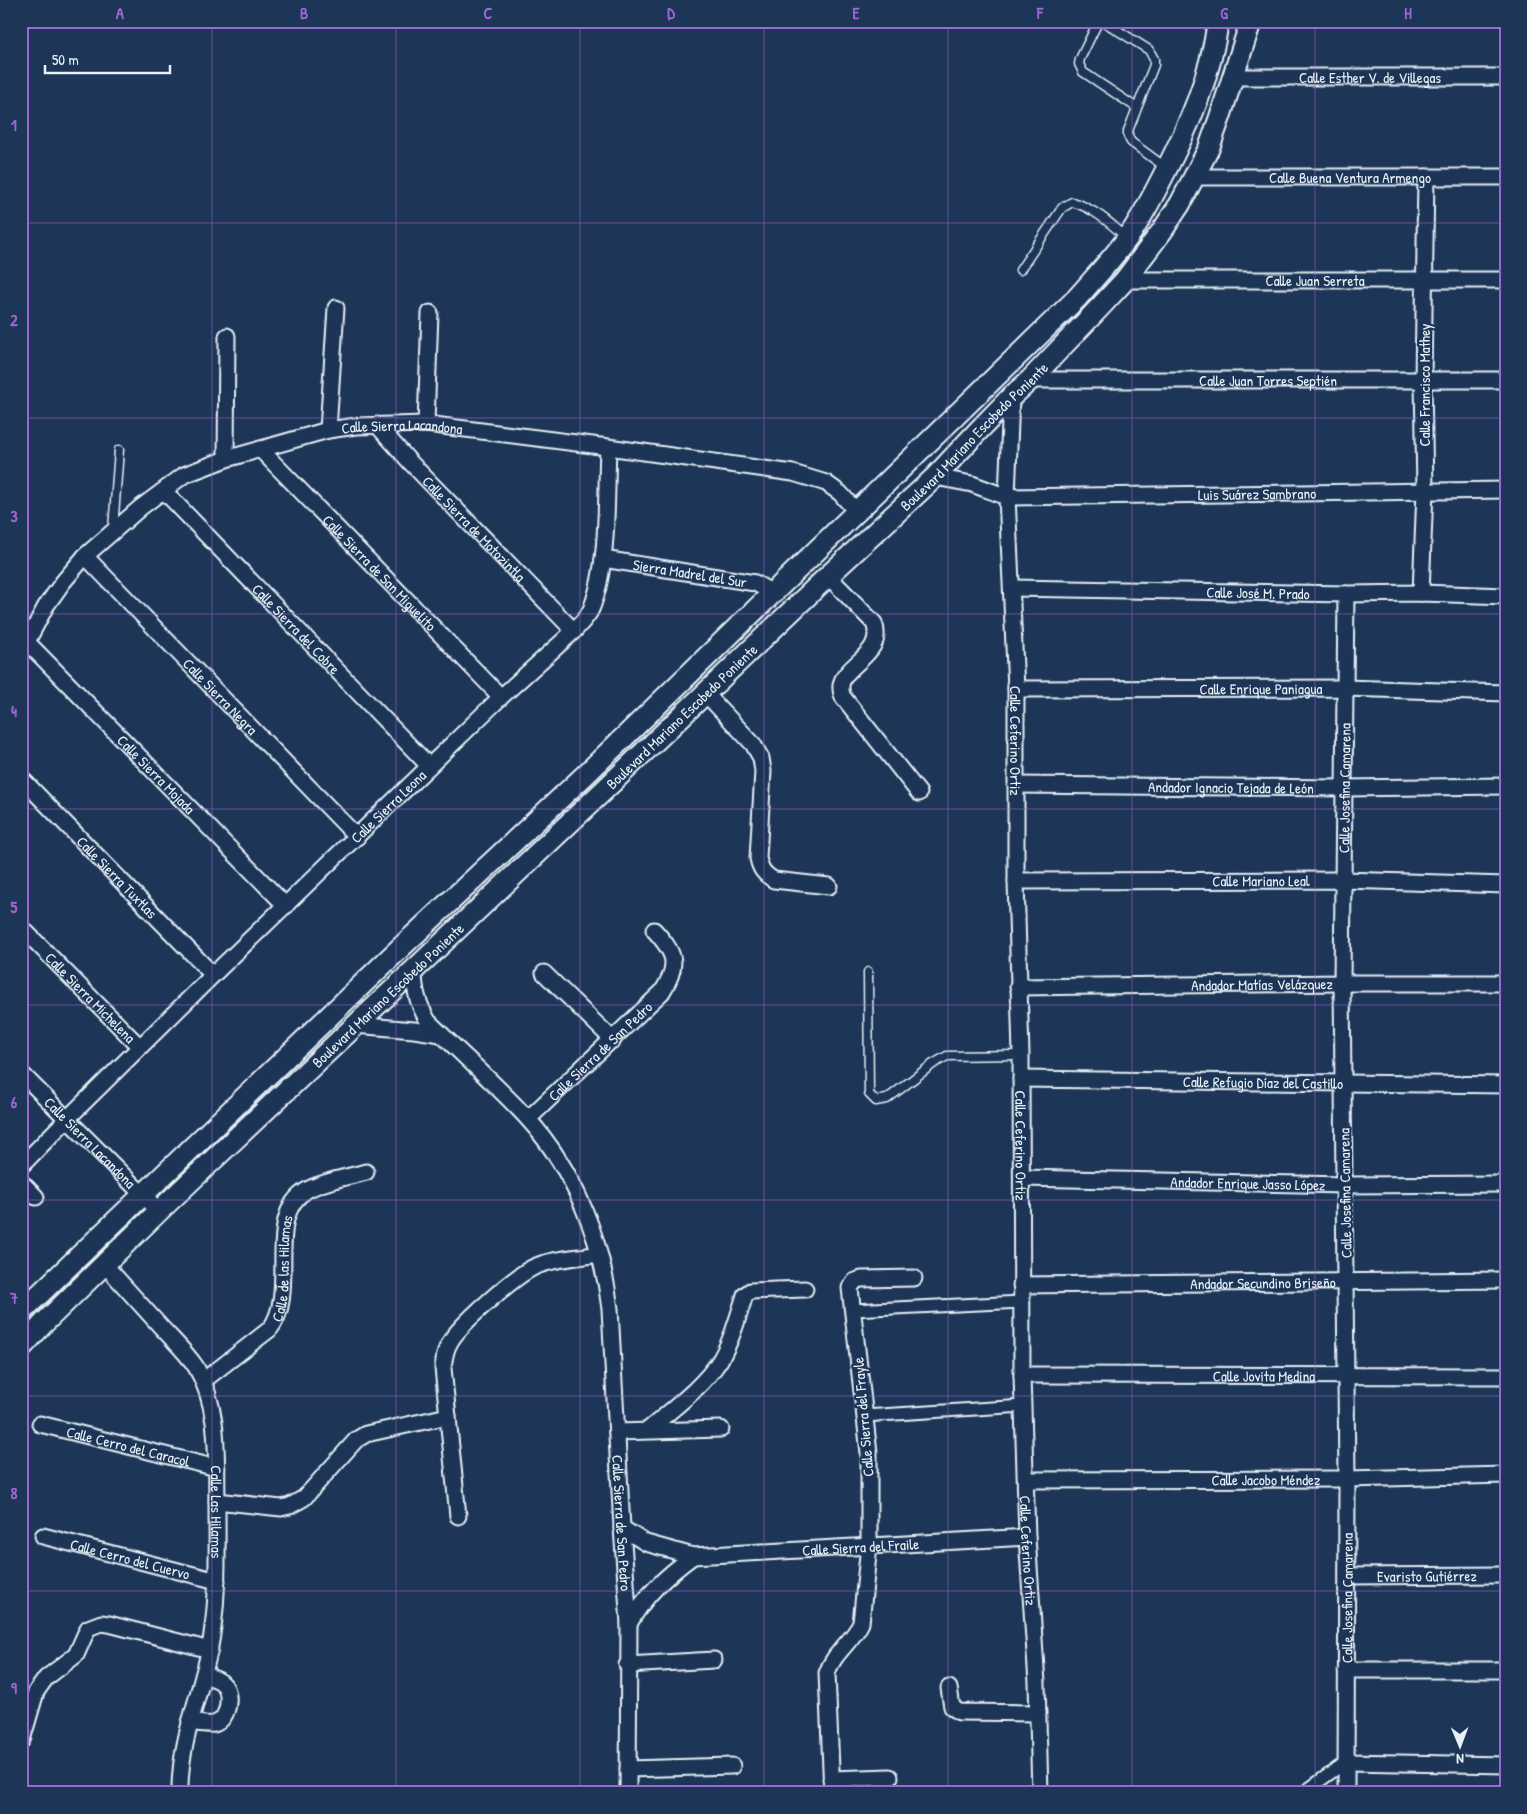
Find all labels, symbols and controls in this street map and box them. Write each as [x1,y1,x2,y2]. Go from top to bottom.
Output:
text: A [116,2,124,24]
text: B [300,2,308,24]
text: C [484,2,493,24]
text: D [667,2,675,24]
text: E [852,2,860,24]
text: F [1036,2,1044,24]
text: G [1220,2,1228,24]
text: H [1404,2,1412,24]
scale bar [45,42,170,74]
text: 50 m [52,49,79,70]
street label: Calle Esther V. de Villegas [1299,67,1441,88]
text: 1 [11,114,17,136]
street label: Calle Buena Ventura Armengo [1269,167,1431,188]
street label: Calle Juan Serreta [1265,270,1365,291]
text: 2 [10,309,18,331]
street label: Calle Francisco Mathey [1414,324,1435,446]
street label: Boulevard Mariano Escobedo Poniente [895,357,1052,515]
street label: Calle Juan Torres Septién [1199,370,1337,391]
street label: Calle Sierra Lacandona [340,414,464,439]
street label: Calle Sierra de Motozintla [418,471,531,586]
street label: Luis Suárez Sambrano [1198,482,1316,505]
text: 3 [10,505,18,527]
street label: Calle Sierra de San Miguelito [318,509,441,635]
street label: Sierra Madrel del Sur [631,553,749,592]
street label: Calle Sierra del Cobre [248,579,345,679]
street label: Calle José M. Prado [1206,581,1310,604]
street label: Boulevard Mariano Escobedo Poniente [601,639,762,794]
street label: Calle Sierra Negra [178,653,263,739]
street label: Calle Enrique Paniagua [1200,678,1323,699]
street label: Calle Ceferino Ortiz [1006,686,1027,796]
text: 4 [11,700,17,722]
street label: Calle Josefina Camarena [1333,723,1355,853]
street label: Calle Sierra Mojada [113,730,200,818]
street label: Calle Sierra Leona [346,765,430,848]
street label: Andador Ignacio Tejada de León [1148,776,1314,798]
street label: Calle Sierra Tuxtlas [72,831,163,923]
street label: Calle Mariano Leal [1212,870,1310,891]
text: 5 [11,896,18,918]
street label: Boulevard Mariano Escobedo Poniente [307,918,468,1072]
street label: Calle Sierra Michelena [41,947,141,1047]
street label: Andador Matías Velázquez [1191,973,1333,995]
street label: Calle Sierra de San Pedro [543,996,657,1105]
street label: Calle Refugio Díaz del Castillo [1183,1071,1343,1093]
text: 6 [11,1091,18,1113]
street label: Calle Ceferino Ortiz [1011,1091,1032,1201]
street label: Calle Sierra Lacandona [40,1092,141,1193]
street label: Calle Josefina Camarena [1333,1128,1357,1258]
street label: Andador Enrique Jasso López [1170,1171,1326,1195]
street label: Calle de las Hilamas [266,1212,297,1325]
street label: Andador Secundino Briseño [1190,1271,1336,1294]
text: 7 [9,1287,18,1309]
street label: Calle Sierra del Frayle [847,1356,879,1478]
street label: Calle Jovita Medina [1213,1365,1315,1386]
street label: Calle Cerro del Caracol [65,1421,192,1471]
street label: Calle Sierra de San Pedro [608,1454,637,1592]
street label: Calle Las Hilamas [206,1465,228,1559]
street label: Calle Jacobo Méndez [1211,1469,1321,1490]
text: 8 [11,1482,18,1504]
street label: Calle Ceferino Ortiz [1015,1495,1042,1607]
street label: Calle Cerro del Cuervo [68,1533,192,1584]
street label: Calle Sierra del Fraile [802,1533,920,1560]
street label: Calle Josefina Camarena [1336,1533,1357,1663]
street label: Evaristo Gutiérrez [1377,1565,1478,1586]
text: 9 [11,1677,17,1699]
north arrow [1434,1722,1484,1772]
text: N [1456,1750,1464,1769]

